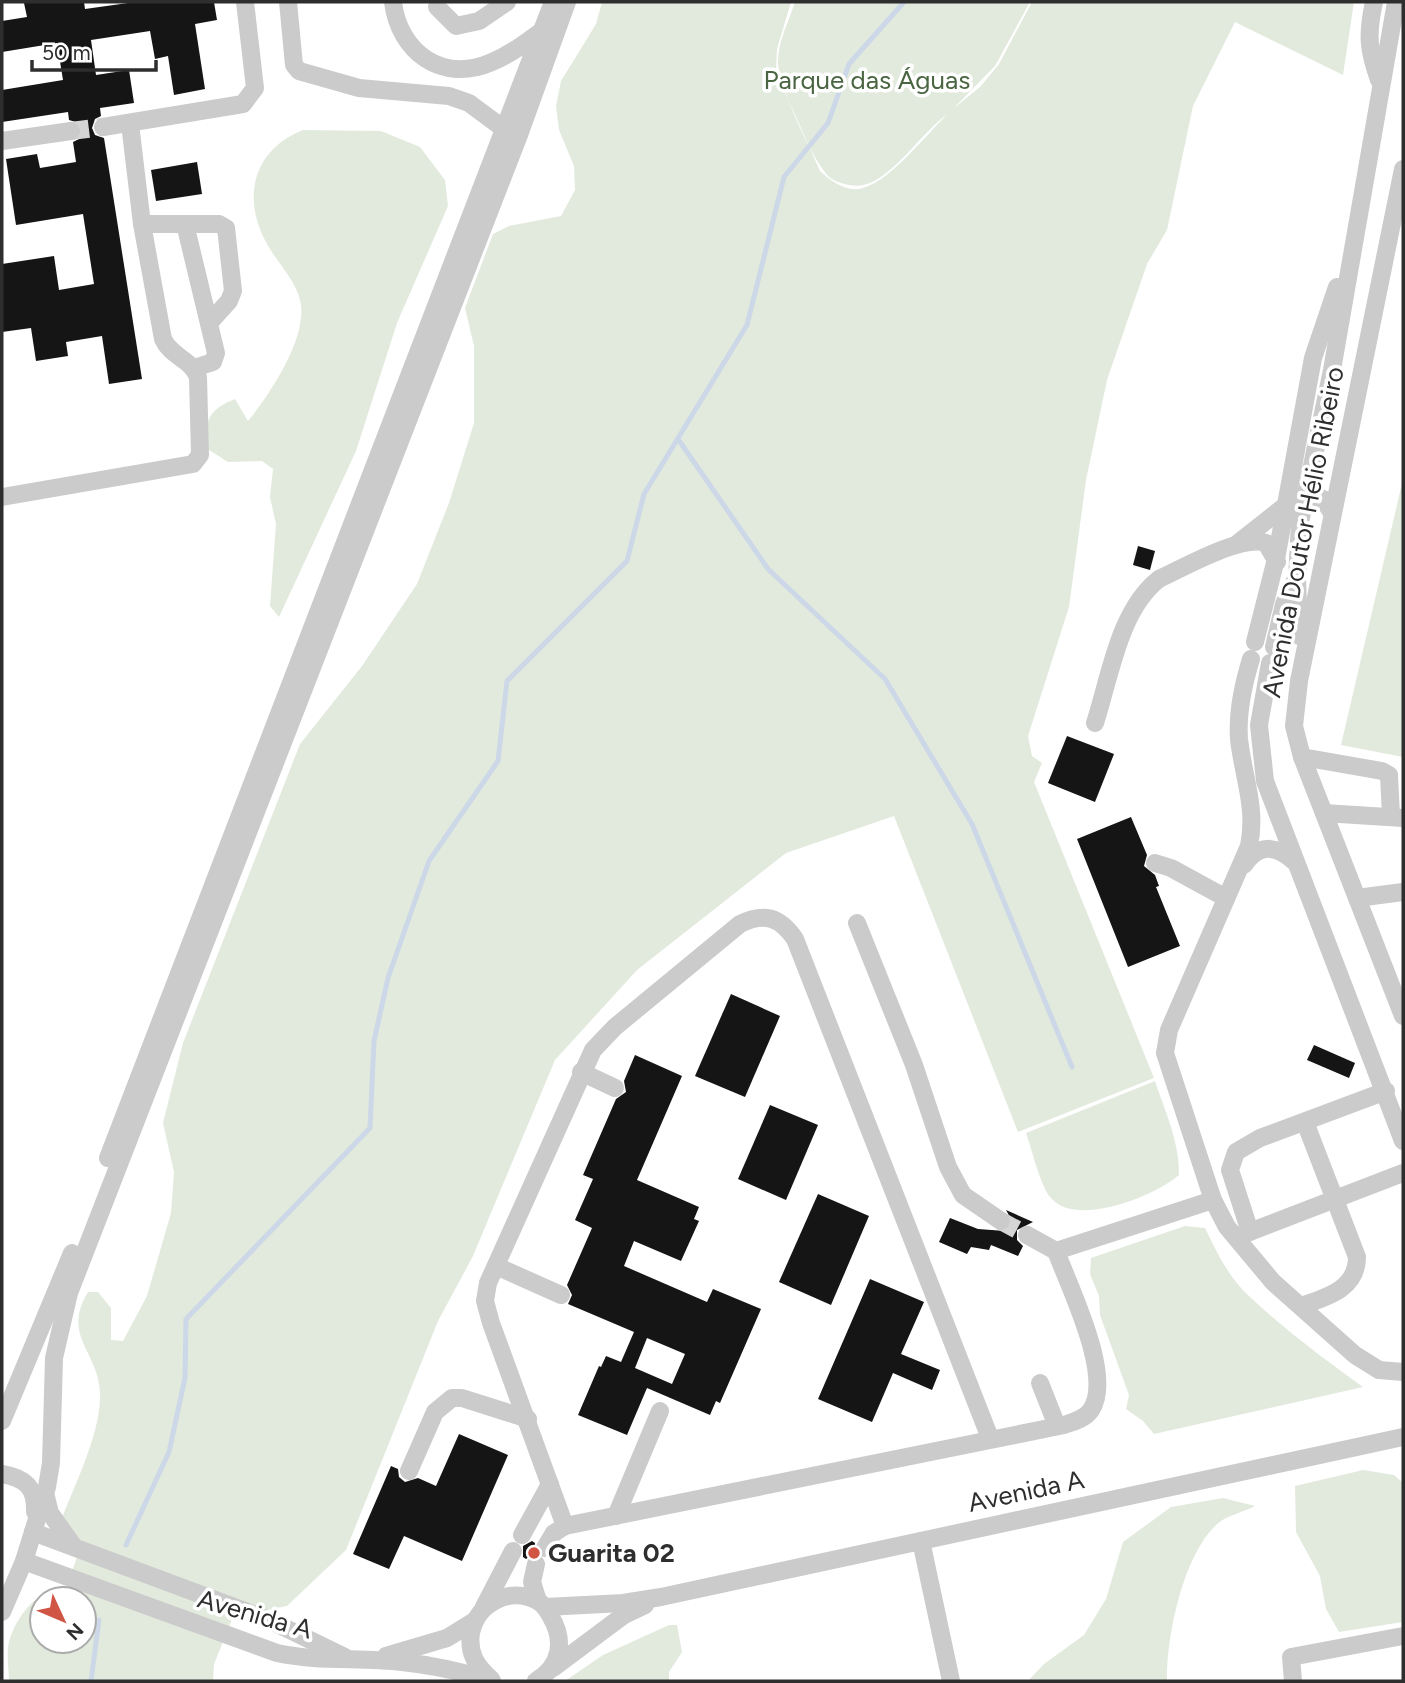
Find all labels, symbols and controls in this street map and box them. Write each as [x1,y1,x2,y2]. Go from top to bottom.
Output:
scale bar [32,28,156,72]
text: 50 m [42,40,91,65]
park label: Parque das Águas [764,64,970,96]
street label: Avenida Doutor Hélio Ribeiro [1255,364,1351,700]
street label: Avenida A [965,1463,1087,1519]
place label: Guarita 02 [548,1537,675,1569]
marker: Guarita 02 [526,1545,542,1561]
street label: Avenida A [194,1582,316,1646]
north arrow [28,1585,98,1655]
text: N [61,1618,88,1645]

